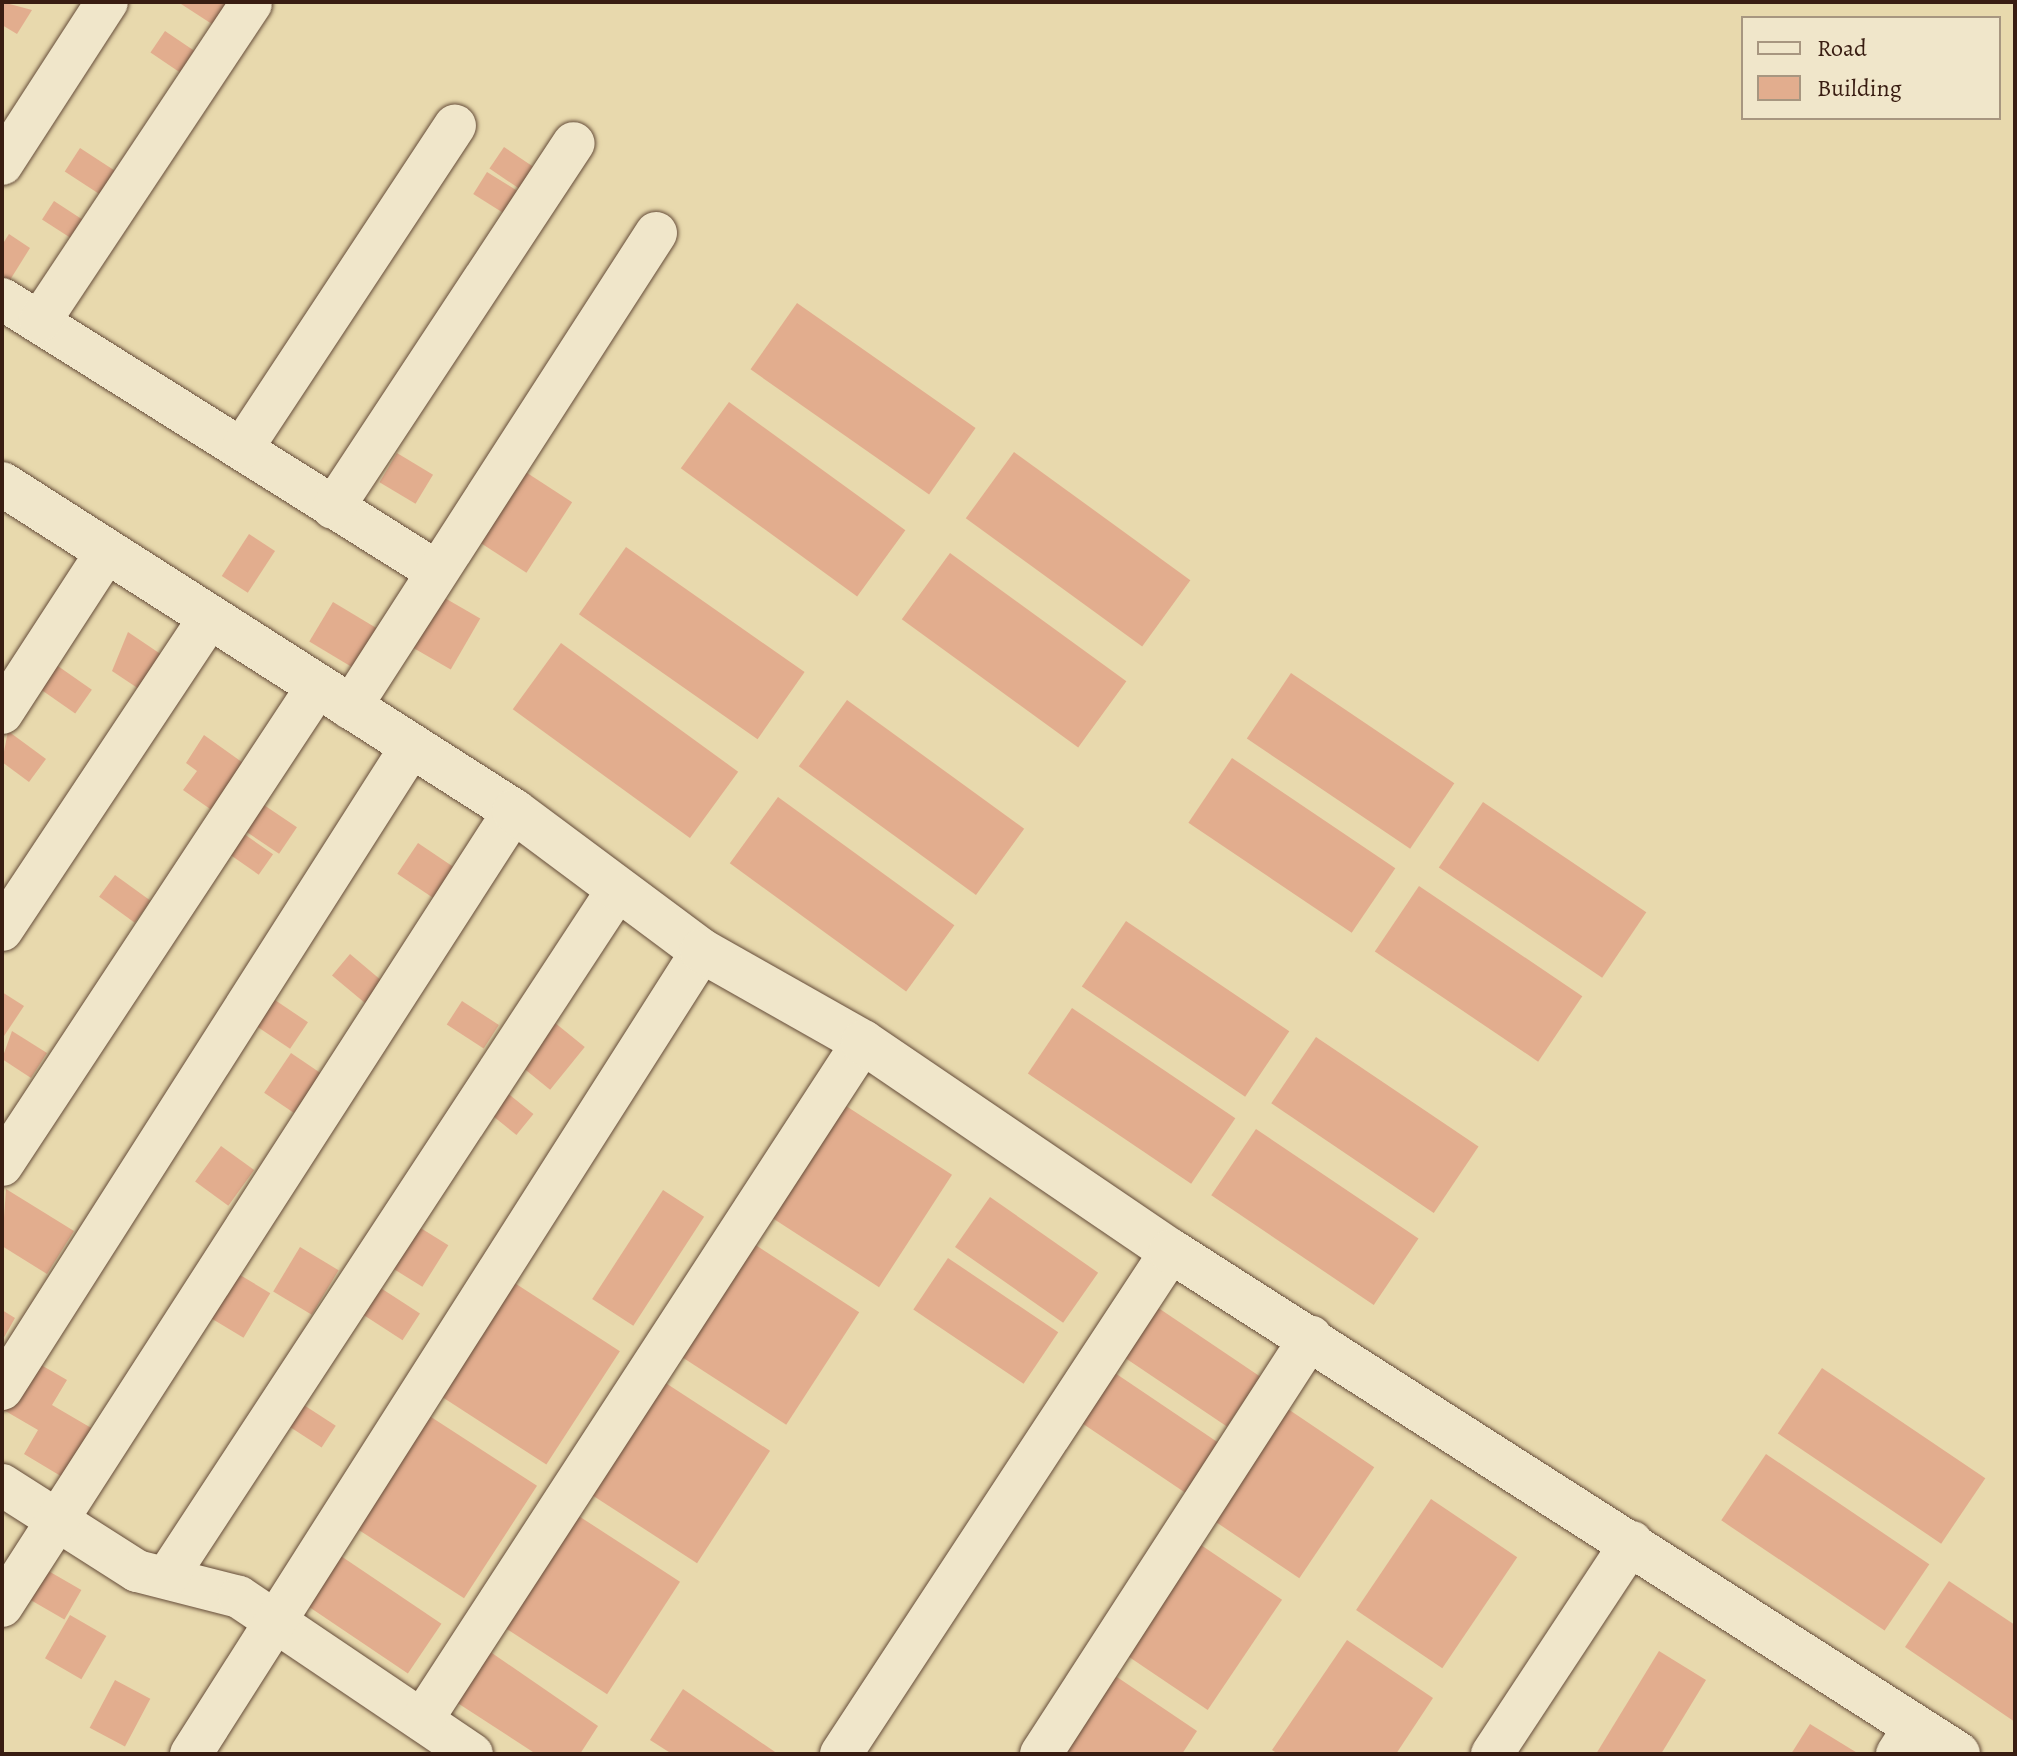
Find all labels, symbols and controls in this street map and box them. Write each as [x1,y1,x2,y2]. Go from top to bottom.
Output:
legend [1741,16,2001,120]
text: Road [1817,32,1867,64]
text: Building [1817,72,1902,104]

